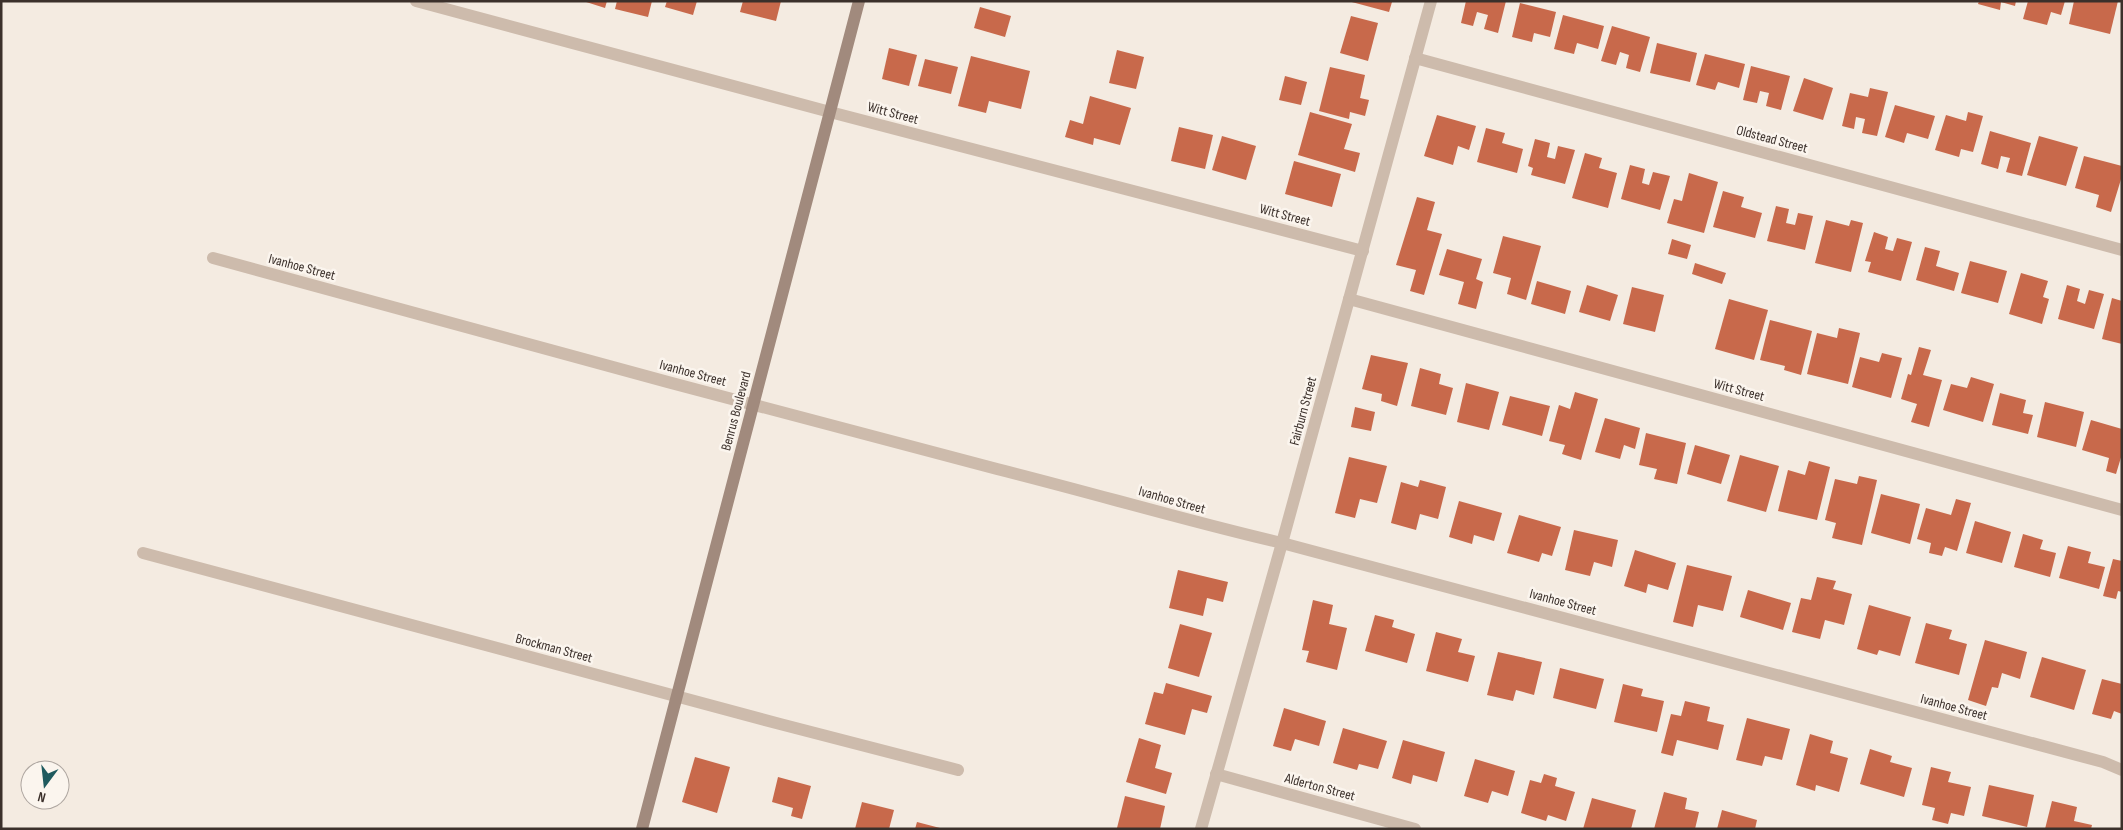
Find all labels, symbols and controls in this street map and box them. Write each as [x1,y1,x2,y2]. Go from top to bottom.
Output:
street label: Witt Street [866,98,920,128]
street label: Oldstead Street [1734,121,1810,157]
street label: Witt Street [1258,200,1312,230]
street label: Ivanhoe Street [267,250,337,284]
street label: Ivanhoe Street [658,356,728,390]
street label: Benrus Boulevard [717,369,755,452]
street label: Fairburn Street [1286,375,1320,447]
street label: Witt Street [1712,375,1766,405]
street label: Ivanhoe Street [1137,482,1207,518]
street label: Ivanhoe Street [1528,585,1598,619]
street label: Brockman Street [514,630,594,666]
street label: Ivanhoe Street [1919,690,1989,724]
north arrow [20,760,70,810]
street label: Alderton Street [1282,769,1357,805]
text: N [36,788,48,806]

